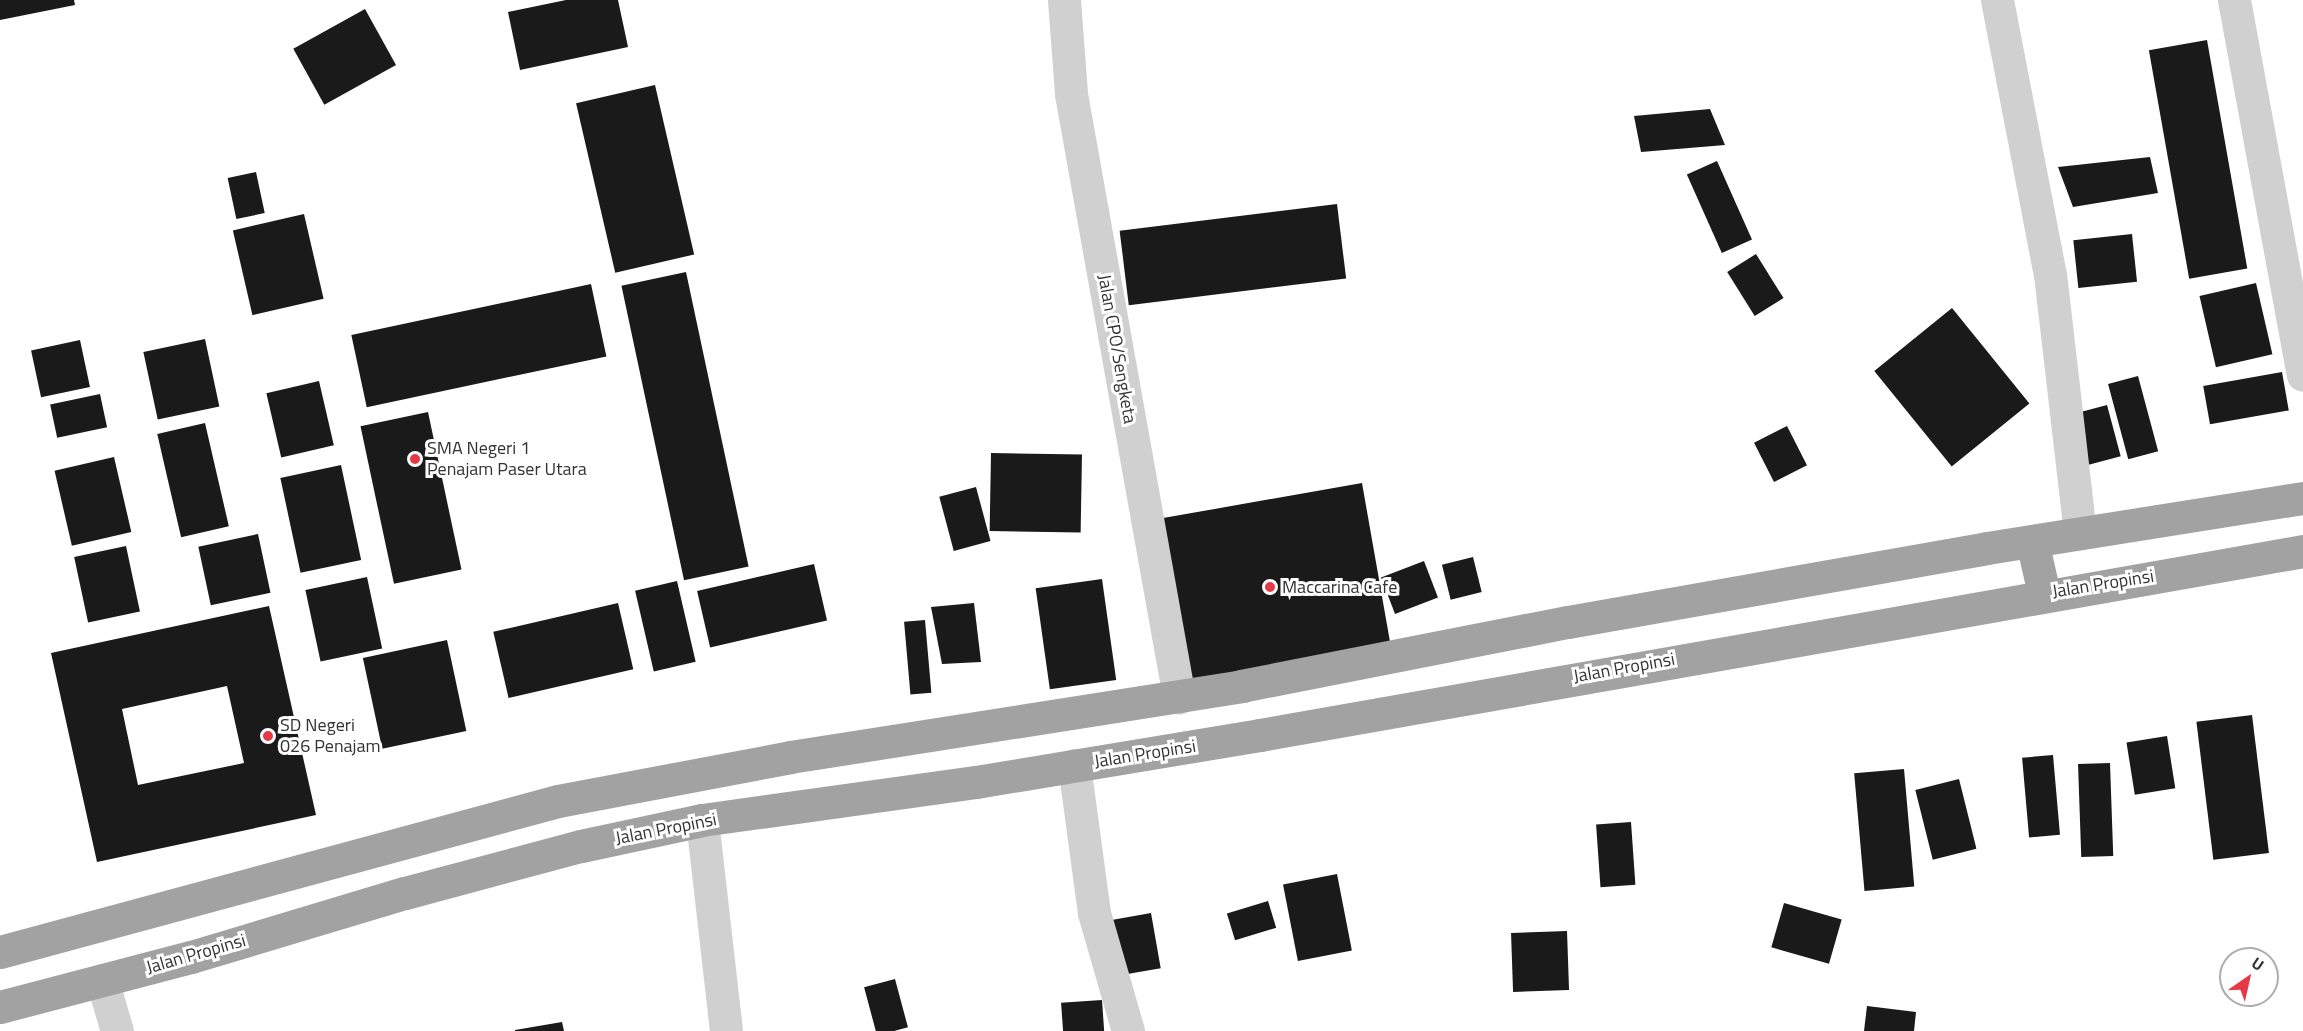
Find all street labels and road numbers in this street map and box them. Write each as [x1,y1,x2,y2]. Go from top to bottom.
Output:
street label: Jalan CPO/Sengketa [1093,273,1141,425]
street label: Jalan Propinsi [2051,565,2155,603]
street label: Jalan Propinsi [1572,648,1676,688]
street label: Jalan Propinsi [1093,735,1197,773]
street label: Jalan Propinsi [614,809,718,849]
street label: Jalan Propinsi [144,929,248,979]

